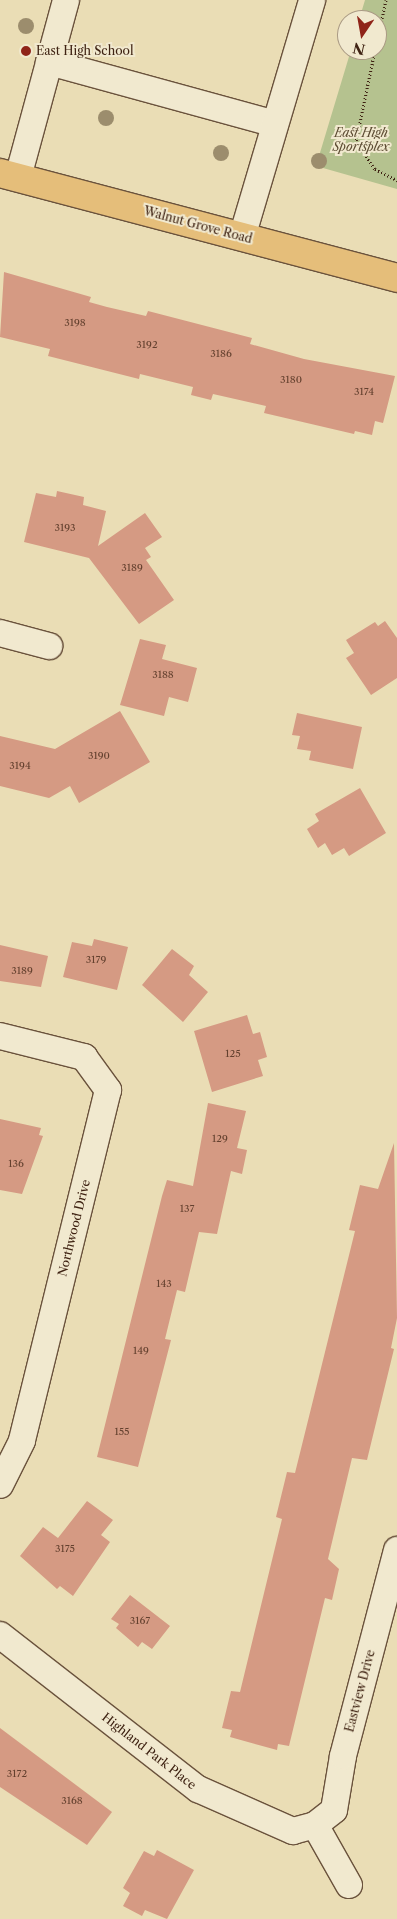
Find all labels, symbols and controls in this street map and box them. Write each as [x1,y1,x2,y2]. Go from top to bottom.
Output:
north arrow [337,10,387,60]
text: N [351,39,367,59]
place label: East High School [36,44,133,58]
marker: East High School [20,45,32,57]
park label: East High Sportsplex [333,126,389,154]
street label: Walnut Grove Road [142,204,254,246]
house number: 3198 [64,317,86,329]
house number: 3192 [136,339,158,351]
house number: 3186 [210,348,232,360]
house number: 3180 [280,374,302,386]
house number: 3174 [354,386,374,398]
house number: 3193 [54,522,76,534]
house number: 3189 [121,562,143,574]
house number: 3188 [152,669,174,681]
house number: 3190 [88,750,110,762]
house number: 3194 [9,760,31,772]
house number: 3179 [86,954,106,966]
house number: 3189 [11,965,33,977]
house number: 125 [225,1048,241,1060]
house number: 129 [212,1133,228,1145]
house number: 136 [8,1158,24,1170]
street label: Northwood Drive [55,1178,93,1278]
house number: 137 [180,1203,194,1215]
house number: 143 [156,1278,172,1290]
house number: 149 [133,1345,149,1357]
house number: 155 [114,1426,130,1438]
house number: 3175 [55,1543,75,1555]
house number: 3167 [130,1615,150,1627]
street label: Eastview Drive [342,1648,378,1734]
street label: Highland Park Place [99,1710,199,1792]
house number: 3172 [7,1768,27,1780]
house number: 3168 [61,1795,83,1807]

